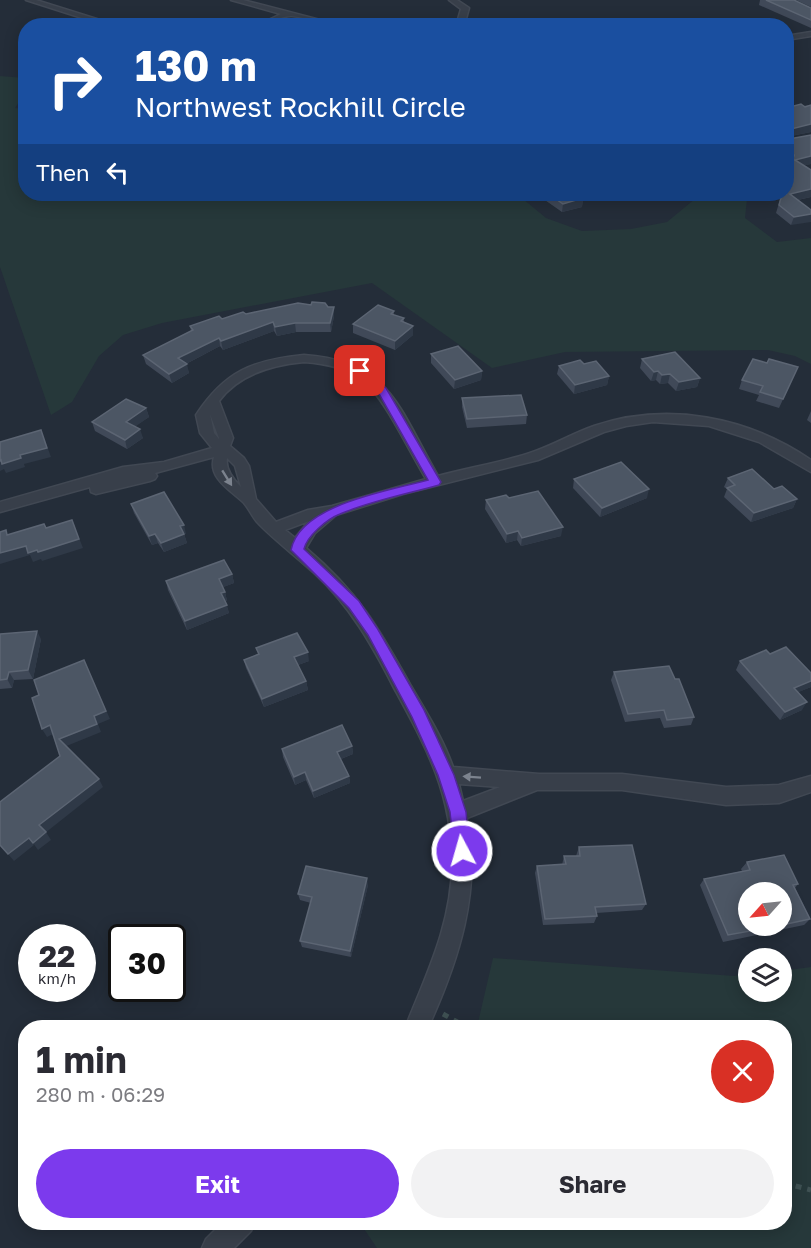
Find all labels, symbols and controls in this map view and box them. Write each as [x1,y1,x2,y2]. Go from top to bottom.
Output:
text: 130 m [135,40,257,90]
icon: right [36,42,114,120]
text: Northwest Rockhill Circle [135,91,466,123]
icon: left [101,156,134,189]
text: Then [36,159,89,186]
pin [334,345,385,396]
icon: arrive [343,354,376,387]
one-way arrow [221,470,232,487]
one-way arrow [462,772,481,782]
position arrow [430,819,494,883]
north arrow [738,882,792,936]
map controls [738,882,792,1002]
speed limit sign: 30 [108,924,186,1002]
text: 22 [39,938,75,974]
button: layers [738,948,792,1002]
text: km/h [38,969,76,987]
text: 1 min [36,1038,127,1081]
button: close [711,1040,774,1103]
text: 280 m · 06:29 [36,1082,165,1106]
button: Exit [36,1149,399,1218]
button: Share [411,1149,774,1218]

